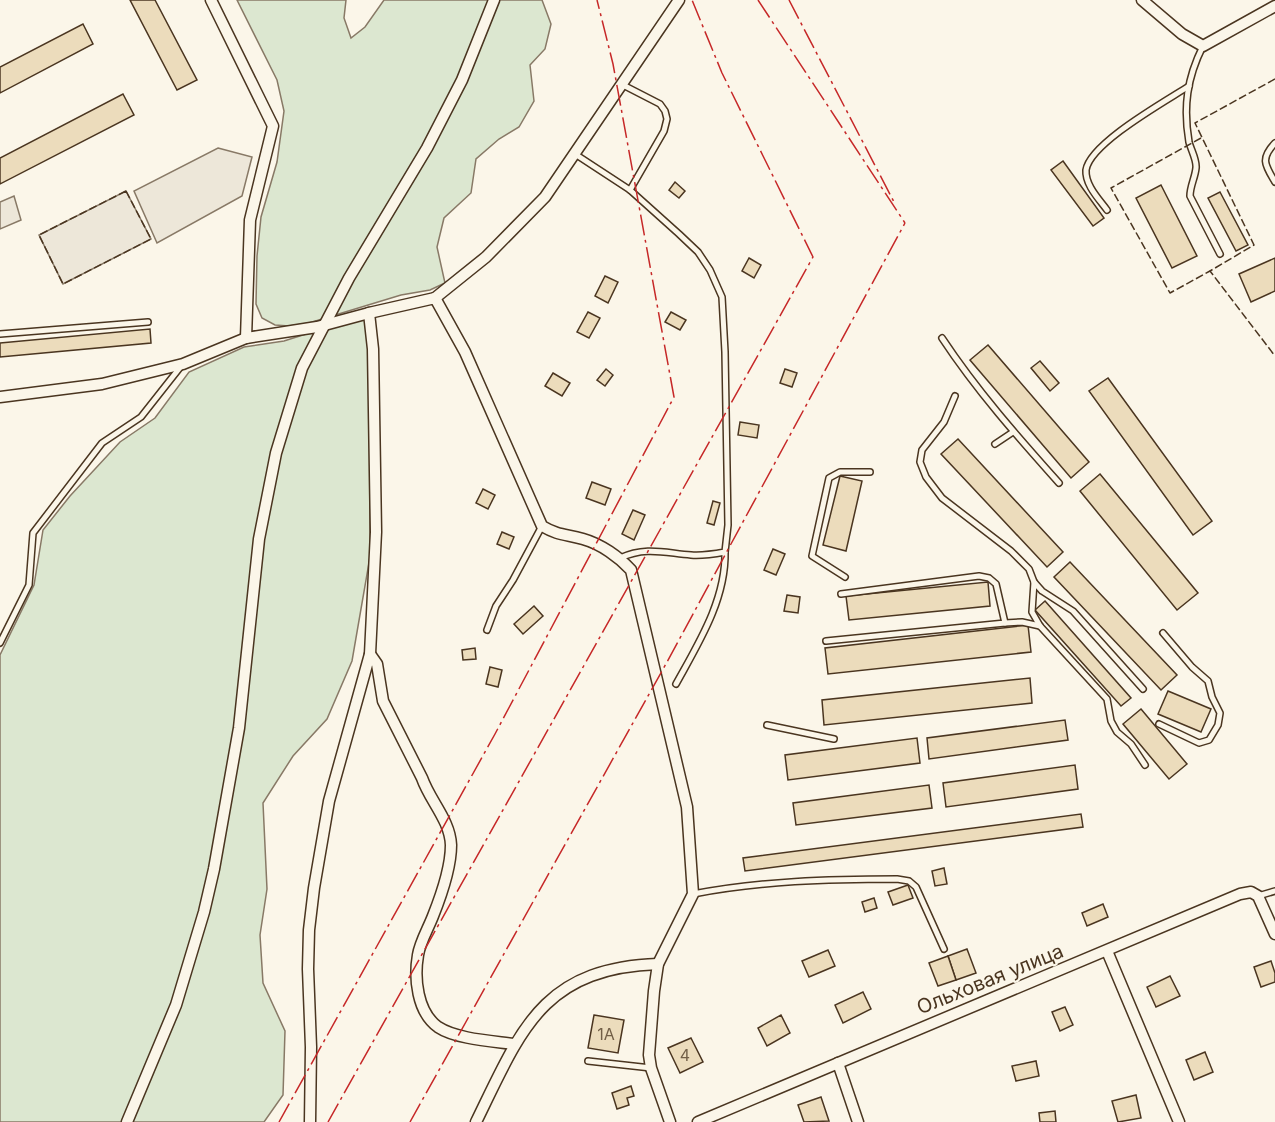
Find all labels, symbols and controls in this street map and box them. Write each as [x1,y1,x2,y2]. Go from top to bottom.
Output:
street label: Ольховая улица [913,939,1067,1019]
house number: 1А [597,1024,615,1044]
house number: 4 [680,1045,690,1065]

